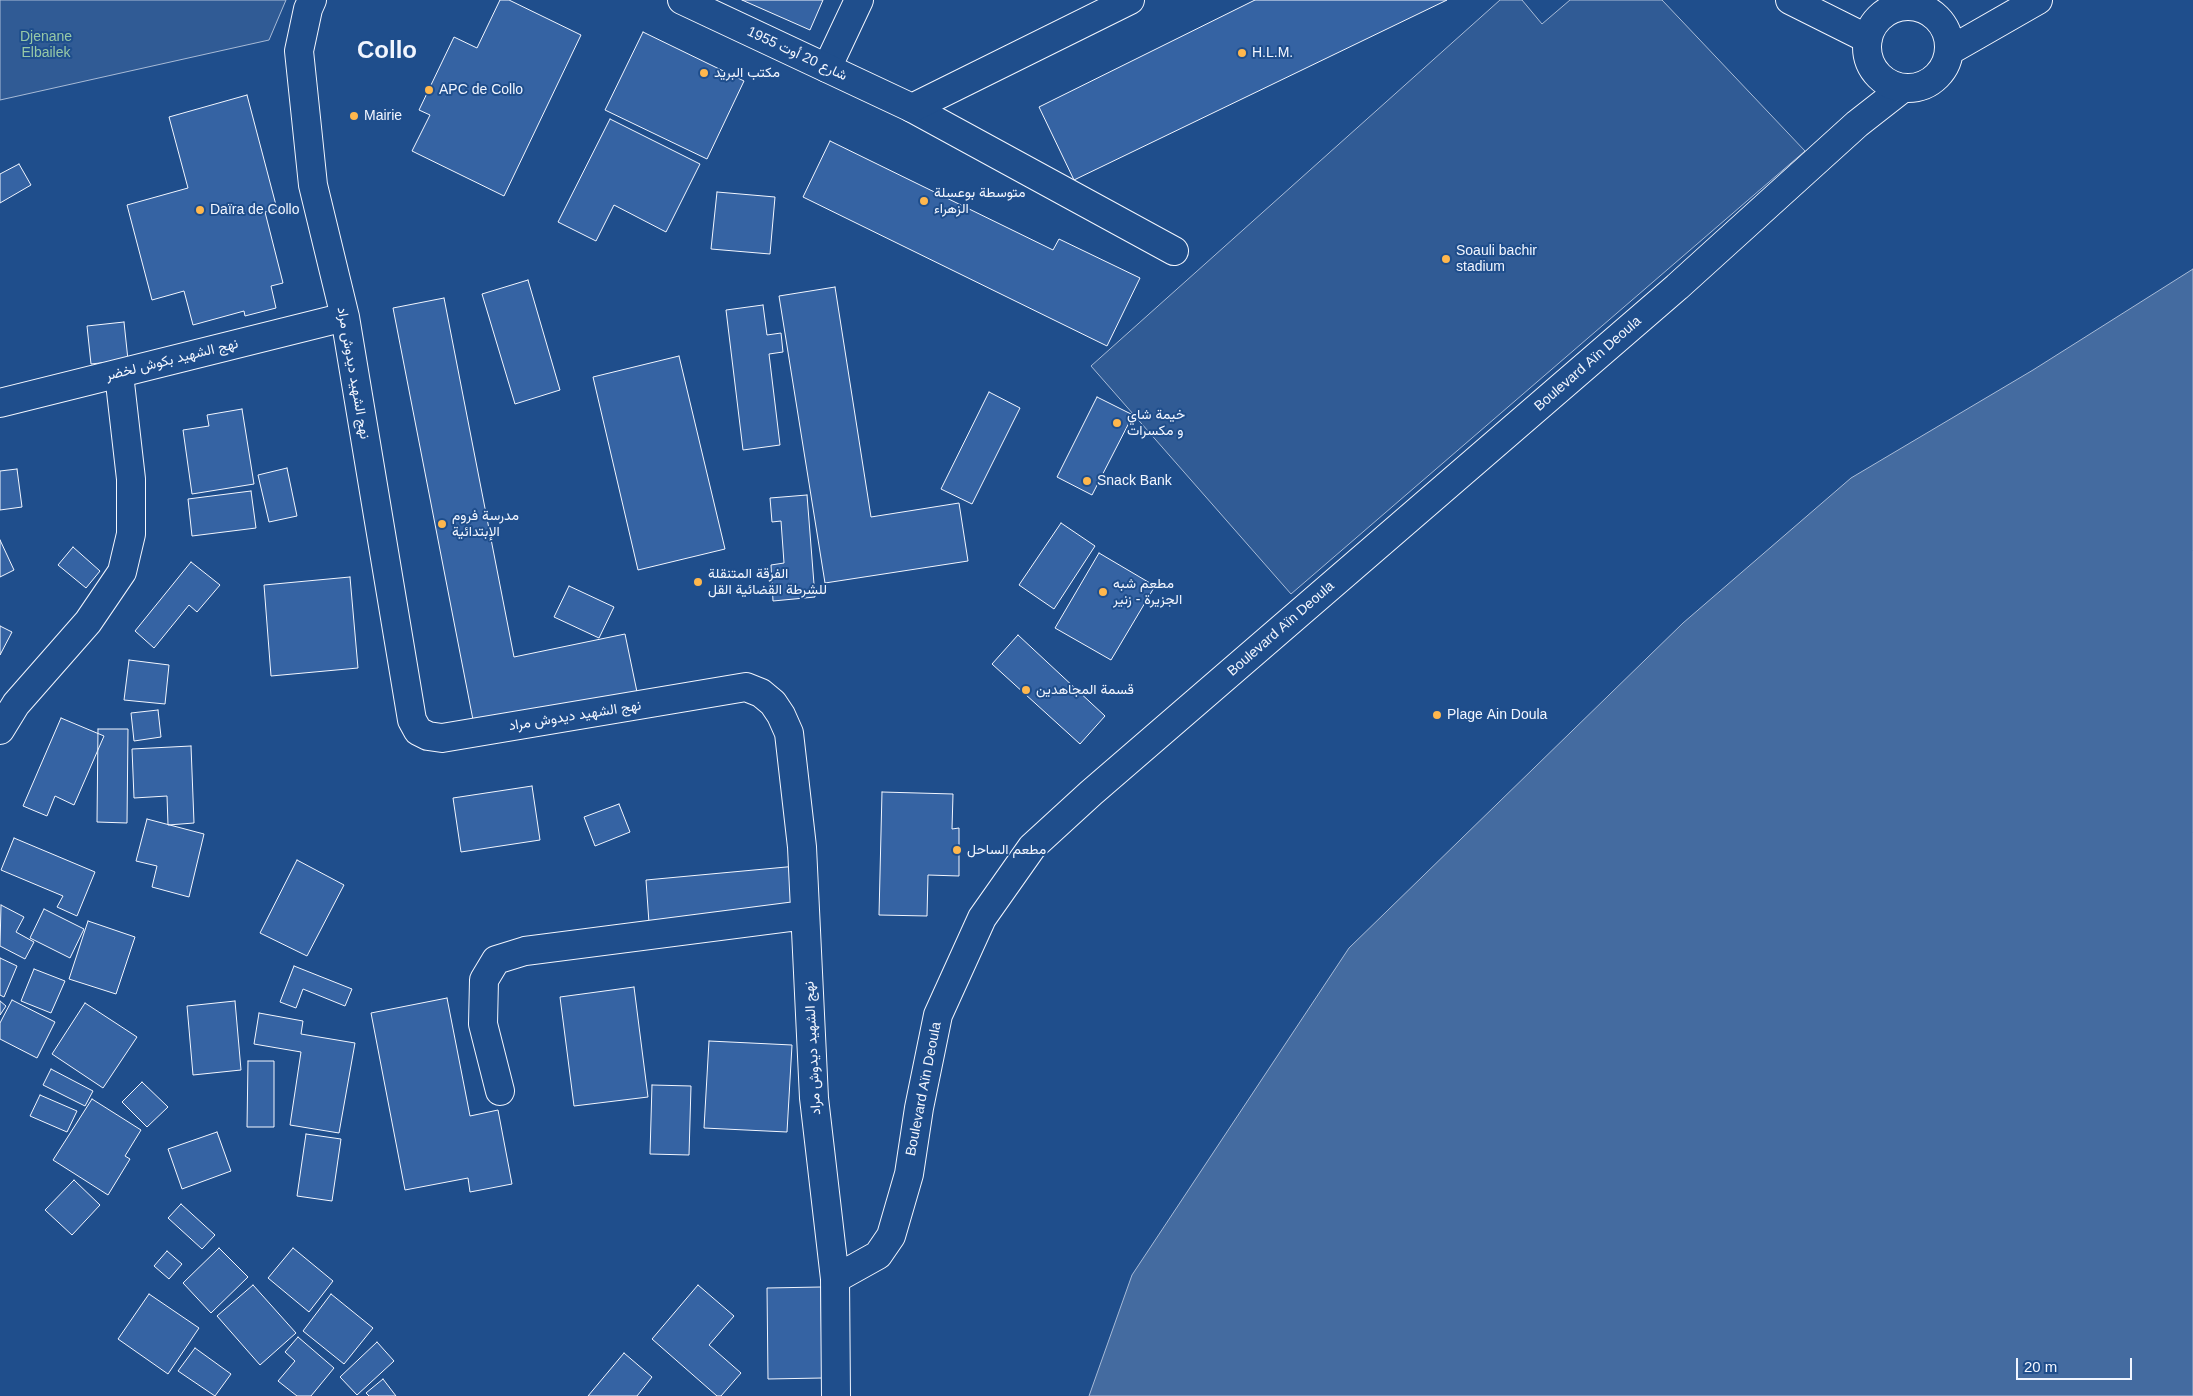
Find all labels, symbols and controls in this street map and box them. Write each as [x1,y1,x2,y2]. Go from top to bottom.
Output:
street label: شارع 20 أوت 1955 [744,24,850,84]
park label: Djenane Elbailek [20,29,72,62]
district label: Collo [357,37,417,65]
place label: H.L.M. [1252,45,1293,61]
marker: H.L.M. [1236,47,1248,59]
place label: مكتب البريد [714,65,780,81]
marker: مكتب البريد [698,67,710,79]
place label: APC de Collo [439,82,523,98]
marker: APC de Collo [423,84,435,96]
place label: Mairie [364,108,402,124]
marker: Mairie [348,110,360,122]
place label: متوسطة بوعسلة الزهراء [934,185,1026,218]
marker: متوسطة بوعسلة الزهراء [918,195,930,207]
place label: Daïra de Collo [210,202,299,218]
marker: Daïra de Collo [194,204,206,216]
place label: Soauli bachir stadium [1456,243,1537,276]
marker: Soauli bachir stadium [1440,253,1452,265]
street label: نهج الشهيد ديدوش مراد [333,306,373,440]
street label: Boulevard Aïn Deoula [1531,313,1645,415]
street label: نهج الشهيد بكوش لخضر [104,335,240,385]
place label: خيمة شاي و مكسرات [1127,407,1185,440]
marker: خيمة شاي و مكسرات [1111,417,1123,429]
place label: Snack Bank [1097,473,1172,489]
marker: Snack Bank [1081,475,1093,487]
place label: مدرسة فروم الإبتدائية [452,508,519,540]
marker: مدرسة فروم الإبتدائية [436,518,448,530]
place label: الفرقة المتنقلة للشرطة القضائية القل [708,566,827,598]
marker: الفرقة المتنقلة للشرطة القضائية القل [692,576,704,588]
place label: مطعم شبه الجزيرة - زنير [1113,576,1182,608]
street label: Boulevard Aïn Deoula [1224,578,1338,680]
marker: مطعم شبه الجزيرة - زنير [1097,586,1109,598]
place label: قسمة المجاهدين [1036,682,1134,698]
marker: قسمة المجاهدين [1020,684,1032,696]
street label: نهج الشهيد ديدوش مراد [508,697,642,735]
place label: Plage Ain Doula [1447,707,1547,723]
marker: Plage Ain Doula [1431,709,1443,721]
place label: مطعم الساحل [967,842,1046,858]
marker: مطعم الساحل [951,844,963,856]
street label: نهج الشهيد ديدوش مراد [801,981,825,1115]
street label: Boulevard Aïn Deoula [903,1021,945,1157]
scale bar [2018,1348,2134,1380]
text: 20 m [2024,1358,2057,1375]

